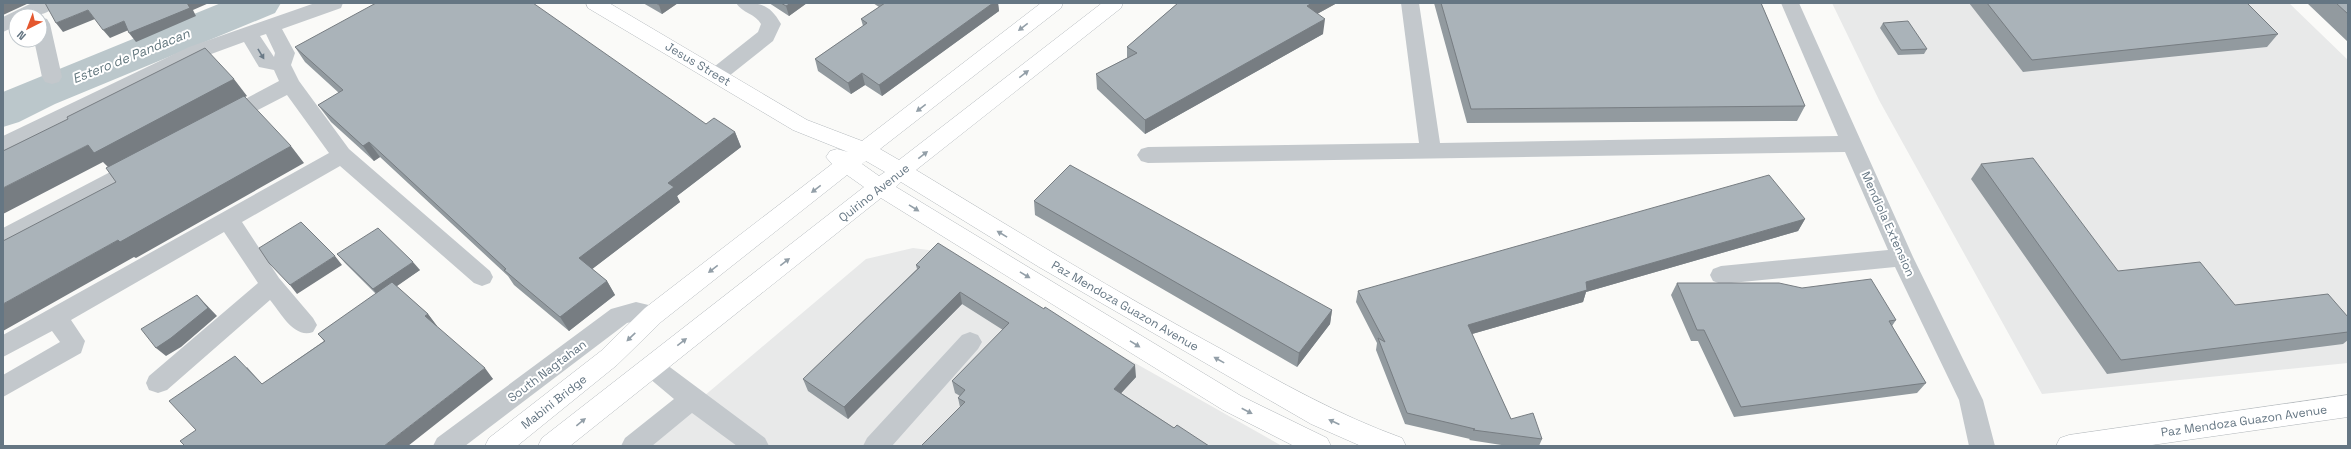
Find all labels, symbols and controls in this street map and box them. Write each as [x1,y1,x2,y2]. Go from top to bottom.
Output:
north arrow [8,8,48,48]
one-way arrow [1018,23,1029,31]
water label: Estero de Pandacan [70,24,193,87]
text: N [14,28,29,43]
street label: Jesus Street [662,38,734,90]
one-way arrow [258,48,265,60]
one-way arrow [1019,70,1030,79]
one-way arrow [916,103,927,112]
one-way arrow [917,151,928,160]
street label: Quirino Avenue [835,160,913,226]
street label: Mendiola Extension [1858,169,1918,279]
one-way arrow [810,185,821,194]
one-way arrow [909,204,919,212]
one-way arrow [997,230,1007,238]
street label: Paz Mendoza Guazon Avenue [1048,257,1202,355]
one-way arrow [779,258,790,267]
one-way arrow [708,265,719,273]
one-way arrow [1020,271,1031,278]
one-way arrow [626,332,636,341]
street label: South Nagtahan [504,336,590,406]
one-way arrow [677,338,688,347]
one-way arrow [1129,341,1141,348]
one-way arrow [1213,357,1225,364]
street label: Mabini Bridge [518,371,590,433]
street label: Paz Mendoza Guazon Avenue [2160,401,2328,441]
one-way arrow [1241,408,1253,414]
one-way arrow [575,417,586,426]
one-way arrow [1328,419,1339,425]

